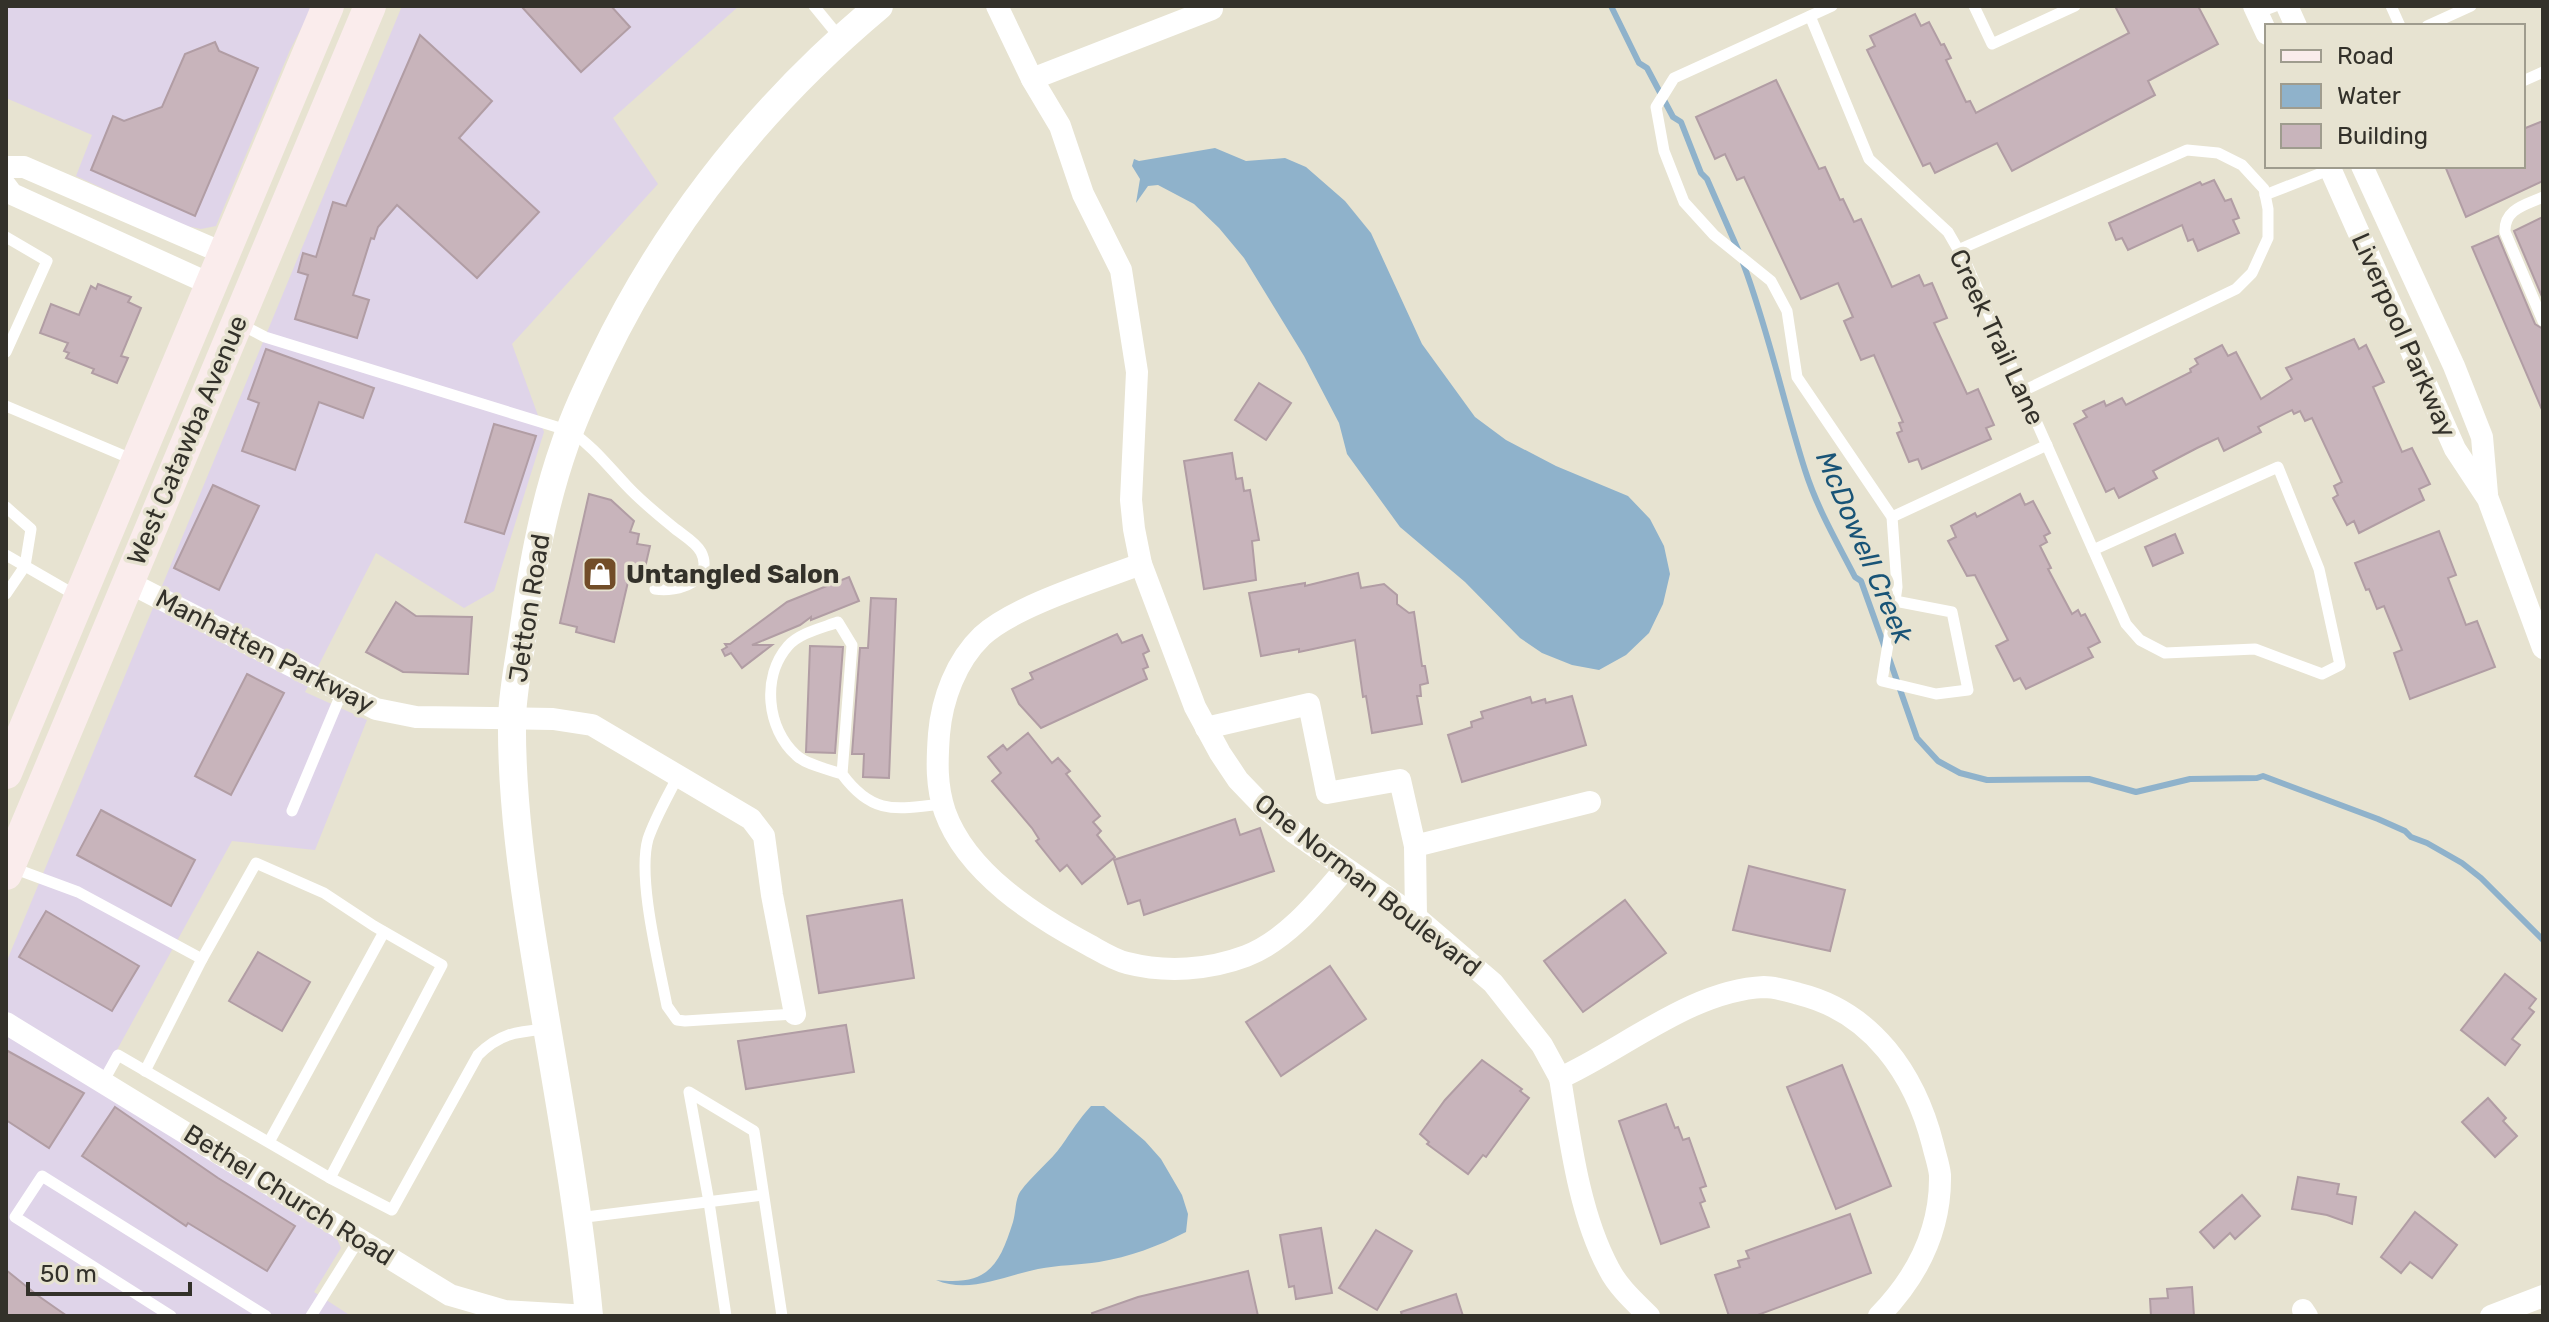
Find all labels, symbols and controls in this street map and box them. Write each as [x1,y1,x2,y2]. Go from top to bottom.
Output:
legend [2265,24,2525,168]
text: Road [2337,42,2394,70]
text: Water [2337,82,2401,110]
text: Building [2337,122,2428,150]
street label: Liverpool Parkway [2345,228,2463,442]
street label: Creek Trail Lane [1942,244,2051,430]
street label: West Catawba Avenue [121,311,254,570]
water label: McDowell Creek [1809,446,1920,649]
street label: Jetton Road [502,532,557,685]
shop icon: Untangled Salon [581,555,619,593]
place label: Untangled Salon [626,559,840,590]
street label: Manhatten Parkway [150,583,379,720]
street label: One Norman Boulevard [1248,787,1487,983]
street label: Bethel Church Road [178,1118,399,1273]
scale bar [28,1246,190,1296]
text: 50 m [40,1260,97,1288]

